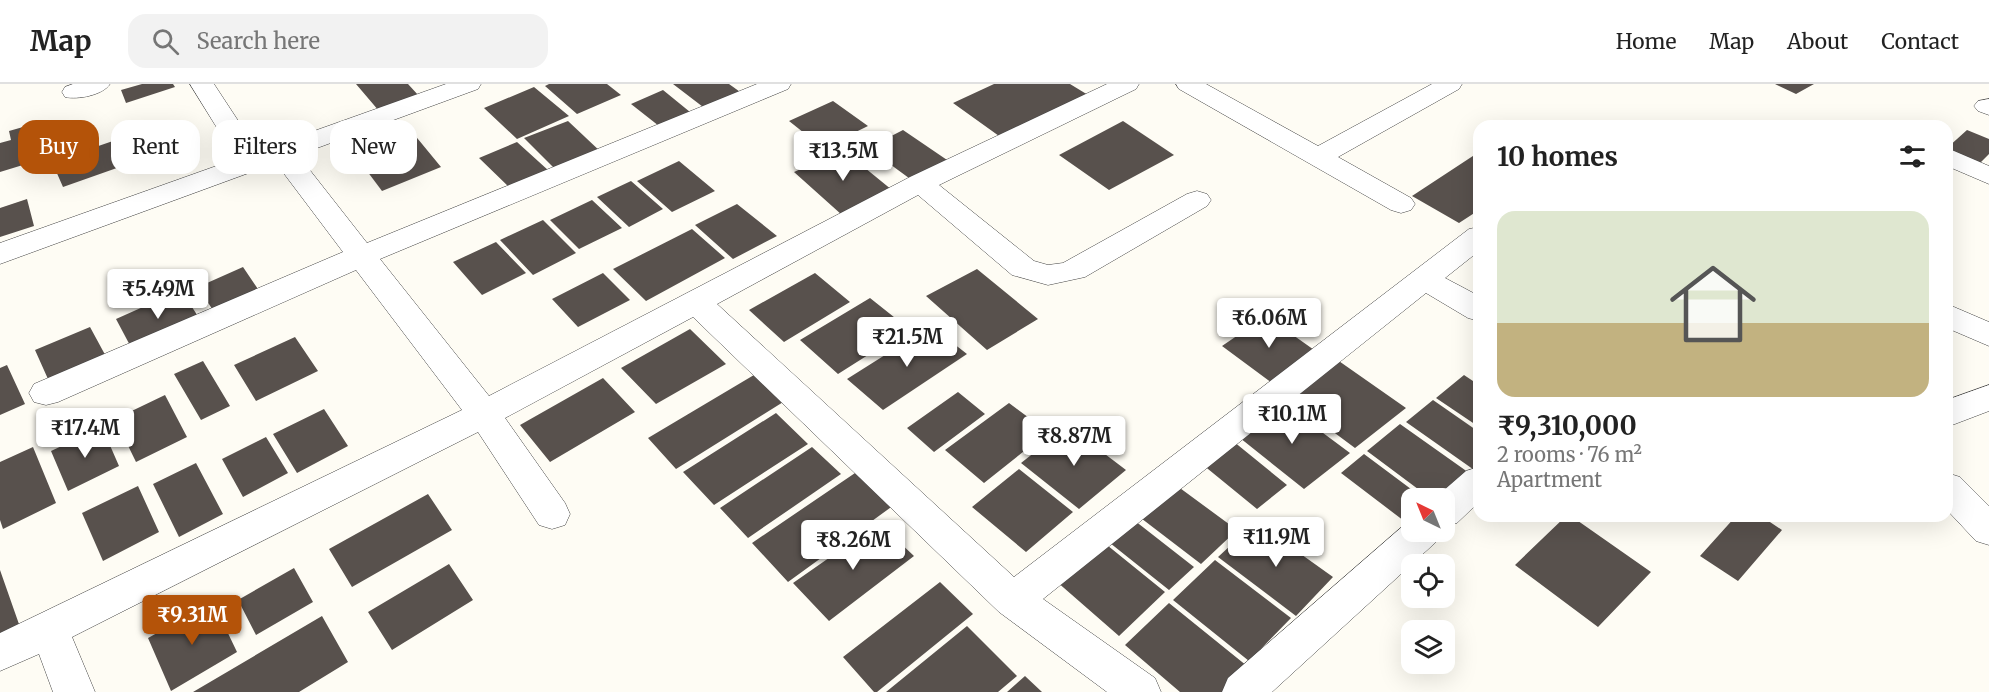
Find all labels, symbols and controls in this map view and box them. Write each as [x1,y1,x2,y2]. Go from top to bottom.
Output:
search box [128,14,548,68]
text: Map [30,23,92,59]
icon: search [149,25,182,58]
text: Search here [197,27,320,55]
text: Home [1616,28,1676,55]
text: Map [1709,28,1754,55]
text: About [1787,28,1848,55]
text: Contact [1881,28,1959,55]
chip: Buy [18,120,99,174]
chip: Rent [111,120,200,174]
chip: Filters [212,120,318,174]
chip: New [330,120,417,174]
pin: ₹13.5M [794,131,892,182]
text: ₹13.5M [808,138,878,163]
text: 10 homes [1497,140,1618,173]
icon: filters [1896,140,1929,173]
icon: home [1659,250,1767,358]
pin: ₹5.49M [109,269,207,320]
text: ₹5.49M [121,276,195,301]
pin: ₹6.06M [1220,298,1318,349]
text: ₹6.06M [1231,305,1307,330]
pin: ₹21.5M [858,317,956,368]
text: ₹21.5M [871,324,943,349]
pin: ₹10.1M [1243,394,1341,445]
text: ₹10.1M [1257,401,1327,426]
pin: ₹17.4M [36,408,134,459]
text: ₹9,310,000 [1497,409,1637,442]
text: ₹17.4M [50,415,120,440]
pin: ₹8.87M [1025,416,1123,467]
text: ₹8.87M [1036,423,1112,448]
text: 2 rooms · 76 m² [1497,442,1642,467]
text: Apartment [1497,467,1602,492]
north arrow [1401,488,1455,542]
map controls [1401,488,1455,674]
pin: ₹11.9M [1227,517,1325,568]
pin: ₹8.26M [804,520,902,571]
text: ₹11.9M [1242,524,1310,549]
text: ₹8.26M [815,527,891,552]
button: locate [1401,554,1455,608]
pin: ₹9.31M [143,595,241,646]
text: ₹9.31M [156,602,228,627]
button: layers [1401,620,1455,674]

